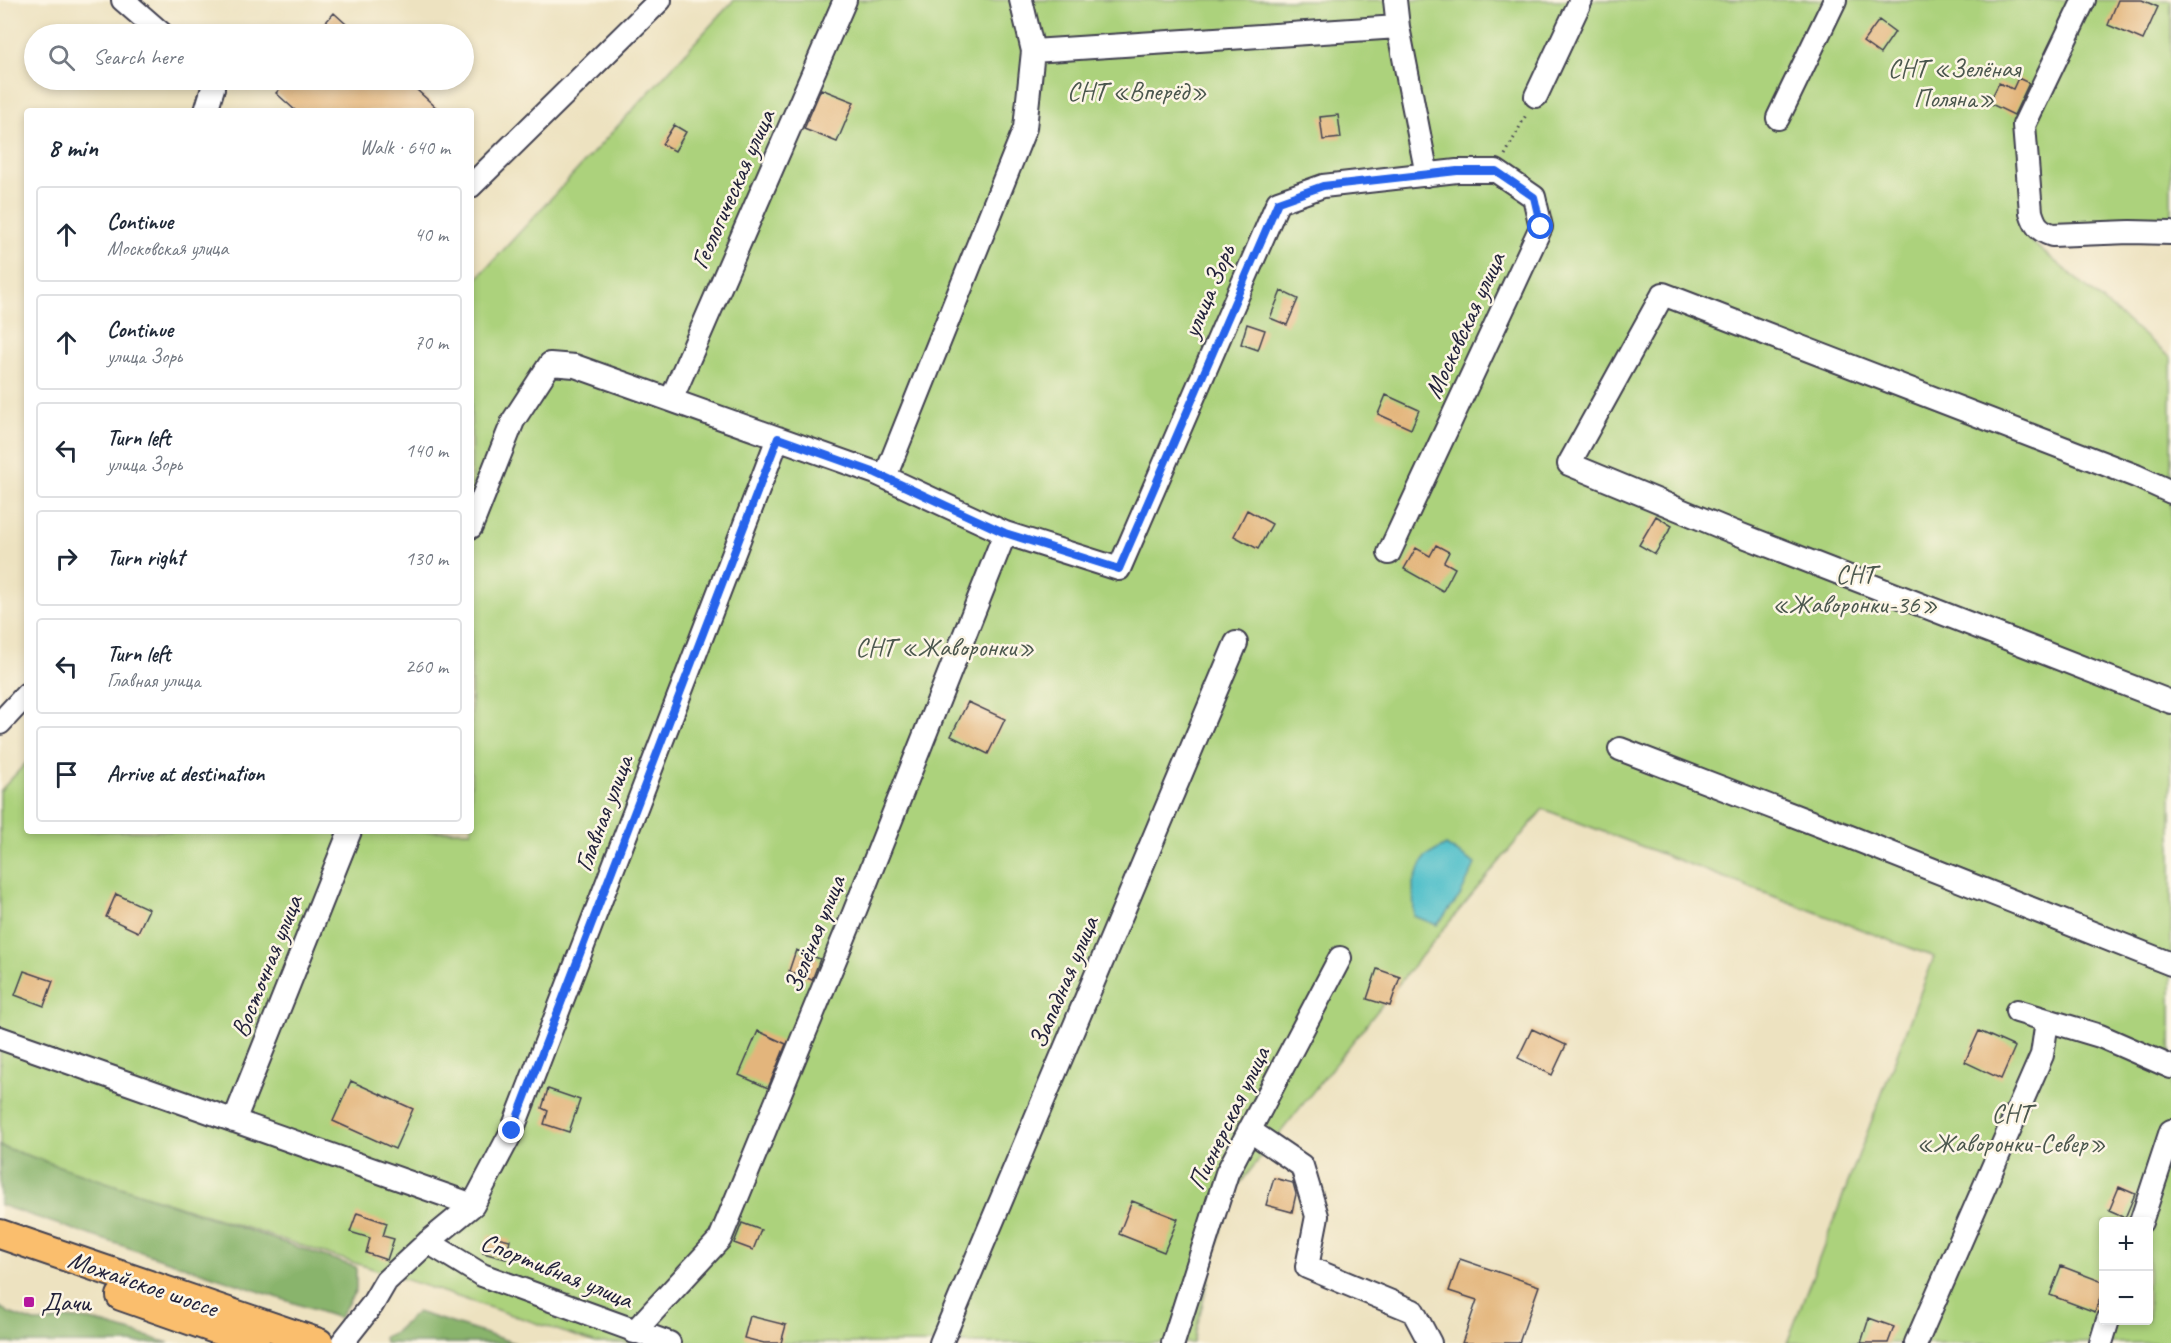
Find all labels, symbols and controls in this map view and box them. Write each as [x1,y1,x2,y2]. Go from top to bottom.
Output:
search box [24,24,474,90]
icon: search [45,41,78,74]
text: Search here [93,43,183,71]
park label: СНТ «Зелёная Поляна» [1888,52,2022,115]
park label: СНТ «Вперёд» [1067,75,1207,108]
street label: Геологическая улица [683,103,783,274]
text: 8 min [48,131,98,164]
text: Walk · 640 m [360,135,450,160]
text: Continue [107,208,173,236]
route start [1527,213,1553,239]
icon: ahead [50,218,83,251]
text: 40 m [414,222,448,247]
text: Московская улица [107,236,228,261]
street label: улица Зорь [1173,238,1243,345]
street label: Московская улица [1416,245,1513,404]
text: Continue [107,316,173,344]
icon: ahead [50,326,83,359]
text: 70 m [414,330,448,355]
text: улица Зорь [107,344,182,369]
text: Turn left [107,424,171,452]
icon: left [50,434,83,467]
text: 140 m [405,438,448,463]
text: улица Зорь [107,452,182,477]
icon: right [50,542,83,575]
text: Turn right [107,544,184,572]
text: 130 m [405,546,448,571]
park label: СНТ «Жаворонки-36» [1772,558,1938,621]
park label: СНТ «Жаворонки» [855,631,1035,664]
text: Turn left [107,640,171,668]
icon: left [50,650,83,683]
text: 260 m [405,654,448,679]
text: Главная улица [107,668,200,693]
street label: Главная улица [566,748,641,876]
icon: arrive [50,758,83,791]
text: Arrive at destination [107,760,264,788]
street label: Зелёная улица [776,869,853,998]
street label: Восточная улица [223,889,311,1042]
street label: Западная улица [1021,910,1107,1053]
street label: Пионерская улица [1180,1040,1278,1195]
park label: СНТ «Жаворонки-Север» [1916,1097,2106,1160]
route end [498,1117,524,1143]
map controls [2099,1217,2153,1325]
button: + [2099,1217,2153,1271]
street label: Спортивная улица [476,1225,639,1317]
street label: Можайское шоссе [64,1242,224,1325]
button: − [2099,1271,2153,1325]
place label: Дачи [41,1286,92,1319]
marker: Дачи [22,1295,36,1309]

